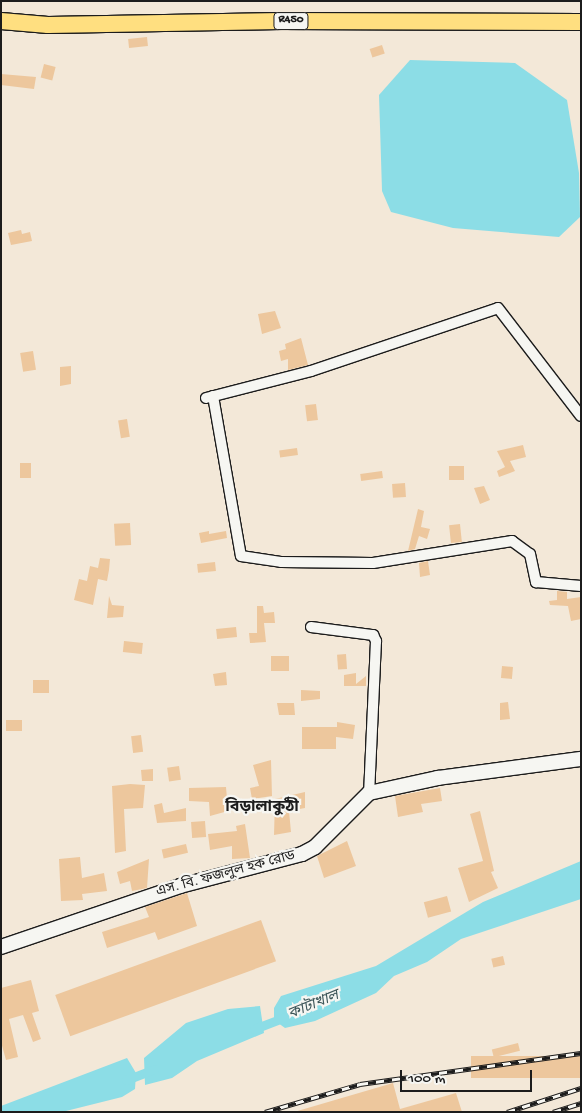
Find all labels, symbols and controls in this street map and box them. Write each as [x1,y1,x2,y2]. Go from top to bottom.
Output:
road number: R450 [272,12,310,30]
district label: বিড়ালাকুঠী [225,799,299,819]
street label: এস. বি. ফজলুল হক রোড [155,848,297,902]
water label: কাটাখাল [286,988,342,1024]
scale bar [402,1060,534,1092]
text: 100 m [408,1070,445,1088]

